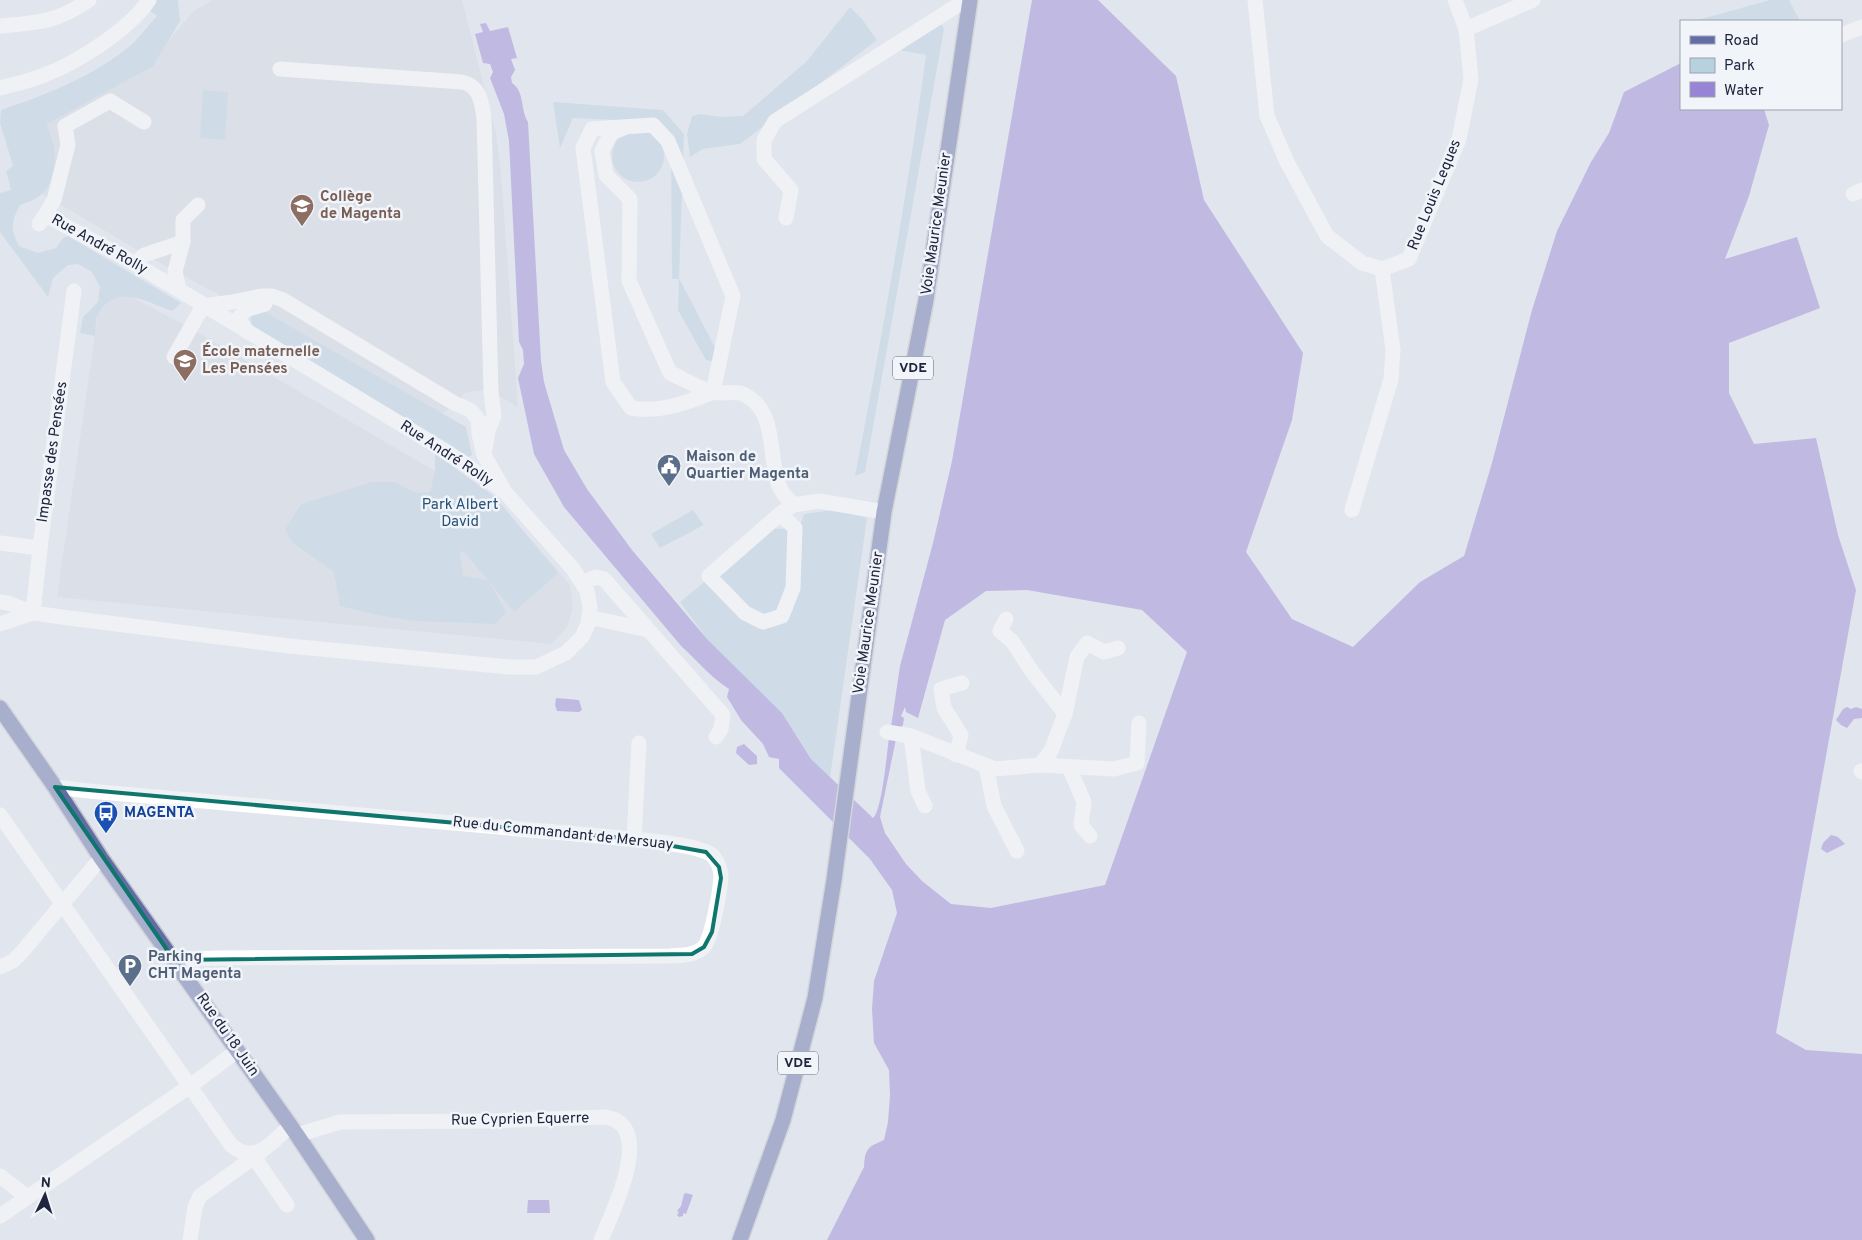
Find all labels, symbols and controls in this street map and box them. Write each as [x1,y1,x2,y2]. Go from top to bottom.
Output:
legend [1680,20,1842,110]
text: Road [1724,32,1759,51]
text: Park [1724,57,1755,76]
text: Water [1724,82,1764,101]
street label: Rue Louis Leques [1404,137,1466,253]
street label: Voie Maurice Meunier [918,151,956,297]
place label: Collège de Magenta [320,188,401,224]
school or university icon: Collège de Magenta [289,193,315,227]
street label: Rue André Rolly [47,211,151,279]
place label: École maternelle Les Pensées [202,342,320,379]
school or university icon: École maternelle Les Pensées [172,348,198,382]
road number: VDE [893,356,933,379]
street label: Impasse des Pensées [34,380,72,524]
street label: Rue André Rolly [396,417,496,491]
place label: Maison de Quartier Magenta [686,448,809,484]
public building icon: Maison de Quartier Magenta [656,453,682,487]
park label: Park Albert David [422,496,498,532]
street label: Voie Maurice Meunier [850,550,888,696]
bus stop icon: MAGENTA [93,800,119,834]
place label: MAGENTA [124,804,195,823]
street label: Rue du Commandant de Mersuay [452,813,674,855]
place label: Parking CHT Magenta [148,948,241,984]
parking icon: Parking CHT Magenta [117,953,143,987]
street label: Rue du 18 Juin [191,990,263,1080]
road number: VDE [778,1052,818,1074]
street label: Rue Cyprien Equerre [451,1109,589,1131]
north arrow [20,1170,70,1220]
text: N [40,1175,51,1192]

